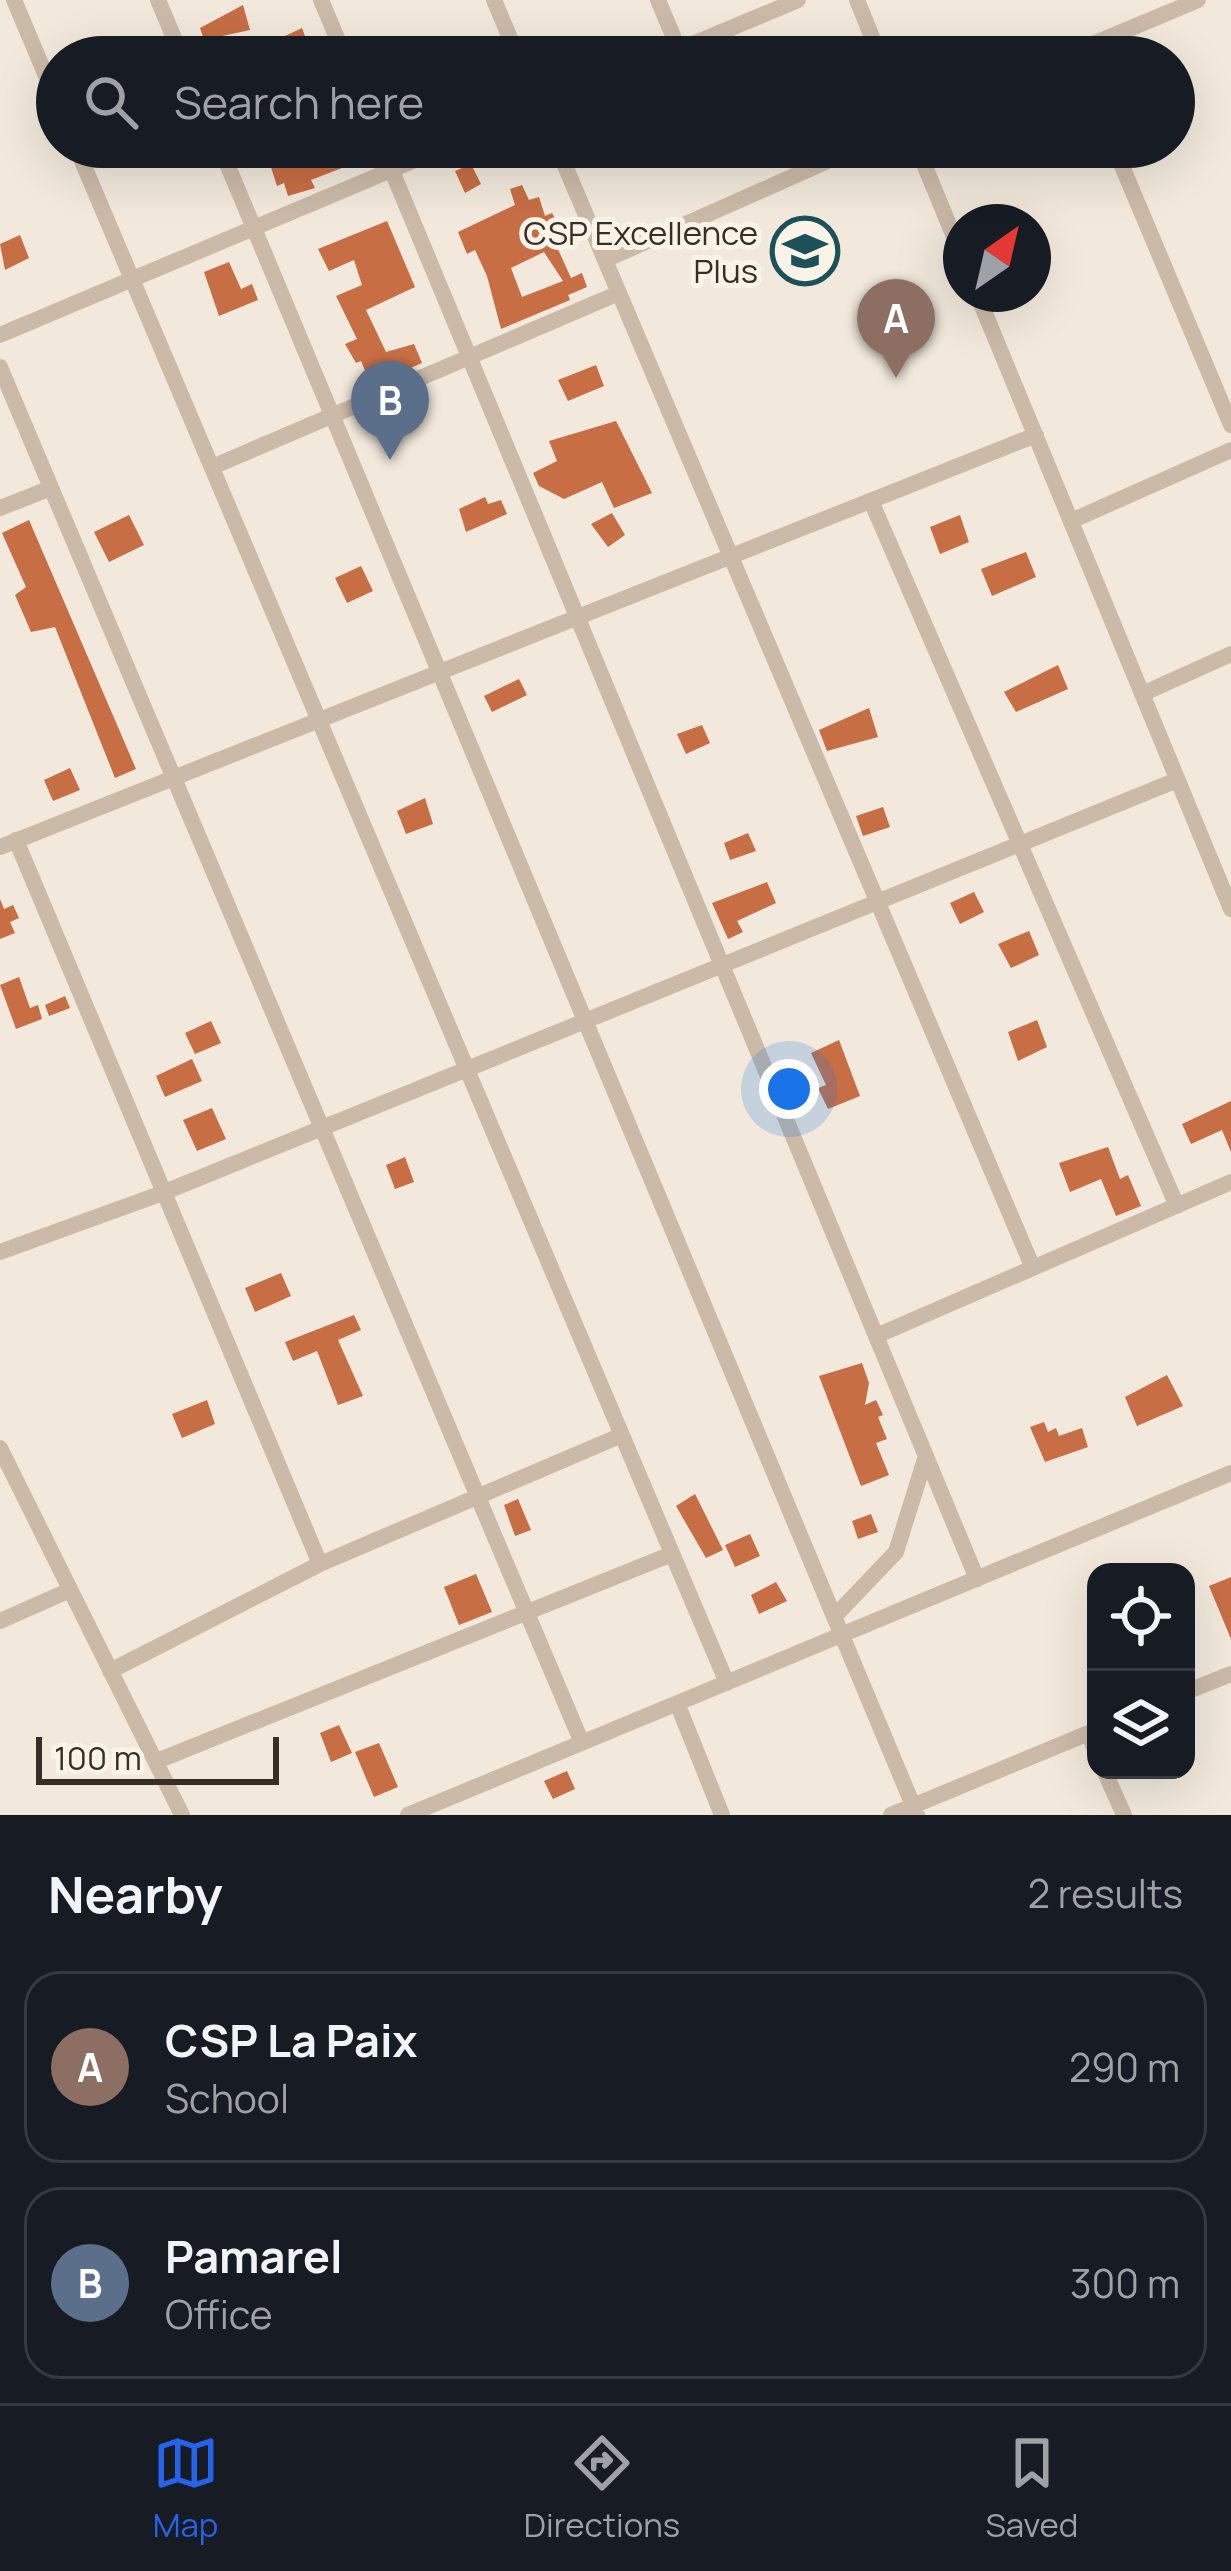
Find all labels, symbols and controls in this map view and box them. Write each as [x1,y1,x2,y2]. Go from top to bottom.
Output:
search box [36,36,1195,168]
icon: search [78,69,144,135]
text: Search here [174,71,424,133]
north arrow [943,204,1051,312]
place label: CSP Excellence Plus [523,210,758,293]
school or university icon: CSP Excellence Plus [770,216,840,286]
pin: A [857,279,935,378]
pin: B [351,361,429,460]
your location [759,1059,819,1119]
map controls [1087,1563,1195,1779]
button: locate [1087,1563,1195,1671]
button: layers [1087,1671,1195,1779]
scale bar [36,1731,279,1784]
text: 100 m [54,1735,142,1780]
text: Nearby [48,1859,223,1928]
text: 2 results [1028,1866,1183,1920]
text: CSP La Paix [165,2009,417,2071]
text: A [77,2040,103,2094]
text: 290 m [1069,2040,1180,2094]
text: School [165,2071,289,2125]
text: Pamarel [165,2225,343,2287]
text: B [78,2256,102,2310]
text: 300 m [1070,2256,1180,2310]
text: Office [165,2287,273,2341]
tab: Map [153,2430,219,2547]
tab: Directions [524,2430,680,2547]
tab: Saved [985,2430,1078,2547]

